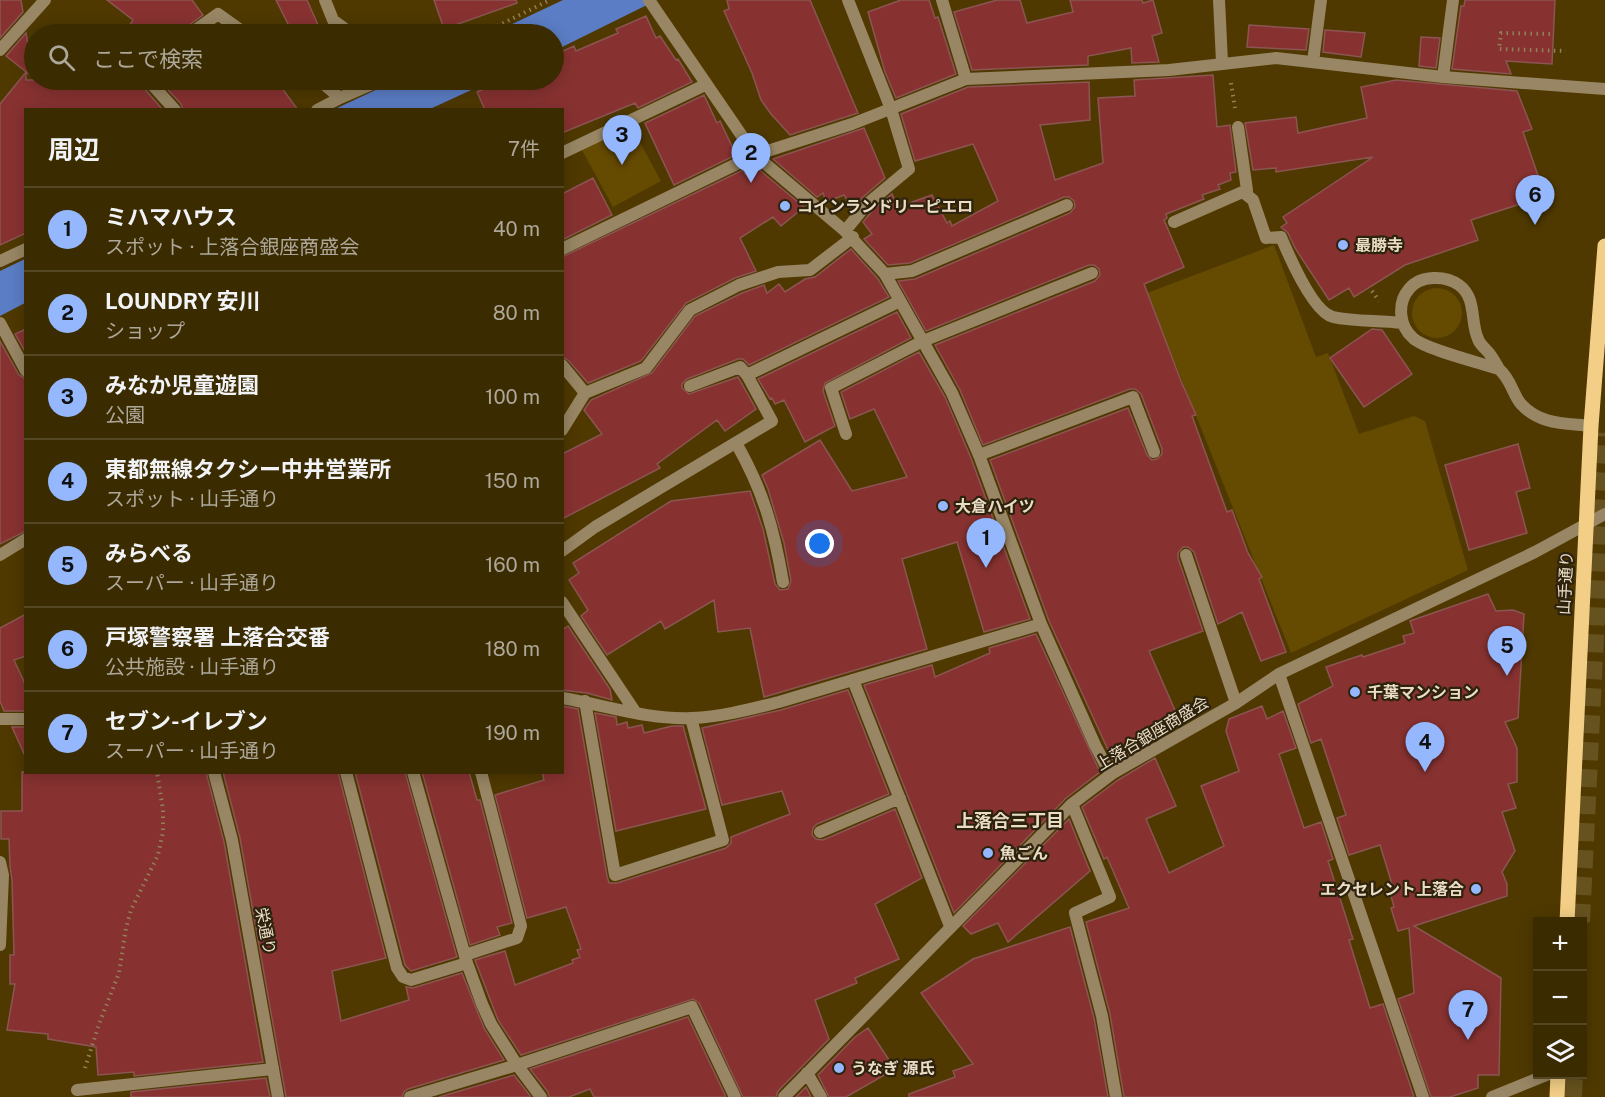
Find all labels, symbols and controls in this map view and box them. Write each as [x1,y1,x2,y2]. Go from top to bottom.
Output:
search box [24,24,564,90]
icon: search [45,41,78,74]
text: ここで検索 [93,46,203,72]
pin: 3 [602,116,642,165]
text: 周辺 [48,134,100,165]
pin: 2 [732,134,771,183]
text: 7件 [508,137,540,161]
pin: 6 [1516,176,1555,225]
place label: コインランドリーピエロ [797,197,973,216]
marker: コインランドリーピエロ [778,199,792,213]
text: ミハマハウス [105,204,237,230]
text: 1 [63,217,72,241]
text: 40 m [493,217,540,241]
text: スポット · 上落合銀座商盛会 [105,235,359,259]
place label: 最勝寺 [1355,236,1403,255]
marker: 最勝寺 [1336,238,1350,252]
text: LOUNDRY 安川 [105,288,261,314]
text: 2 [61,301,74,325]
text: 80 m [493,301,540,325]
text: ショップ [105,319,185,343]
text: みなか児童遊園 [105,372,259,398]
text: 3 [61,385,74,409]
text: 100 m [485,385,540,409]
text: 公園 [105,403,145,427]
text: 東都無線タクシー中井営業所 [105,456,391,482]
text: 4 [61,469,74,493]
text: 150 m [485,469,540,493]
text: スポット · 山手通り [105,487,279,511]
place label: 大倉ハイツ [955,497,1035,516]
marker: 大倉ハイツ [936,499,950,513]
pin: 1 [966,518,1006,568]
your location [805,529,834,558]
text: みらべる [105,540,193,566]
street label: 山手通り [1554,551,1577,615]
text: 5 [61,553,74,577]
text: 160 m [485,553,540,577]
text: スーパー · 山手通り [105,571,279,595]
text: 戸塚警察署 上落合交番 [105,624,330,650]
pin: 5 [1488,626,1526,676]
text: 6 [61,637,74,661]
text: 180 m [485,637,540,661]
text: 公共施設 · 山手通り [105,655,279,679]
place label: 千葉マンション [1367,683,1479,702]
marker: 千葉マンション [1348,685,1362,699]
street label: 上落合銀座商盛会 [1092,692,1212,775]
text: セブン-イレブン [105,708,268,734]
text: 7 [61,721,74,745]
text: 190 m [485,721,540,745]
pin: 4 [1406,722,1444,772]
text: スーパー · 山手通り [105,739,279,763]
district label: 上落合三丁目 [956,810,1064,831]
place label: 魚ごん [1000,844,1048,863]
marker: 魚ごん [981,846,995,860]
place label: エクセレント上落合 [1320,880,1464,899]
marker: エクセレント上落合 [1469,882,1483,896]
street label: 栄通り [252,906,279,956]
map controls [1533,917,1587,1079]
button: + [1533,917,1587,971]
button: − [1533,971,1587,1025]
pin: 7 [1448,990,1488,1040]
button: layers [1533,1025,1587,1079]
place label: うなぎ 源氏 [851,1059,935,1078]
marker: うなぎ 源氏 [832,1061,846,1075]

